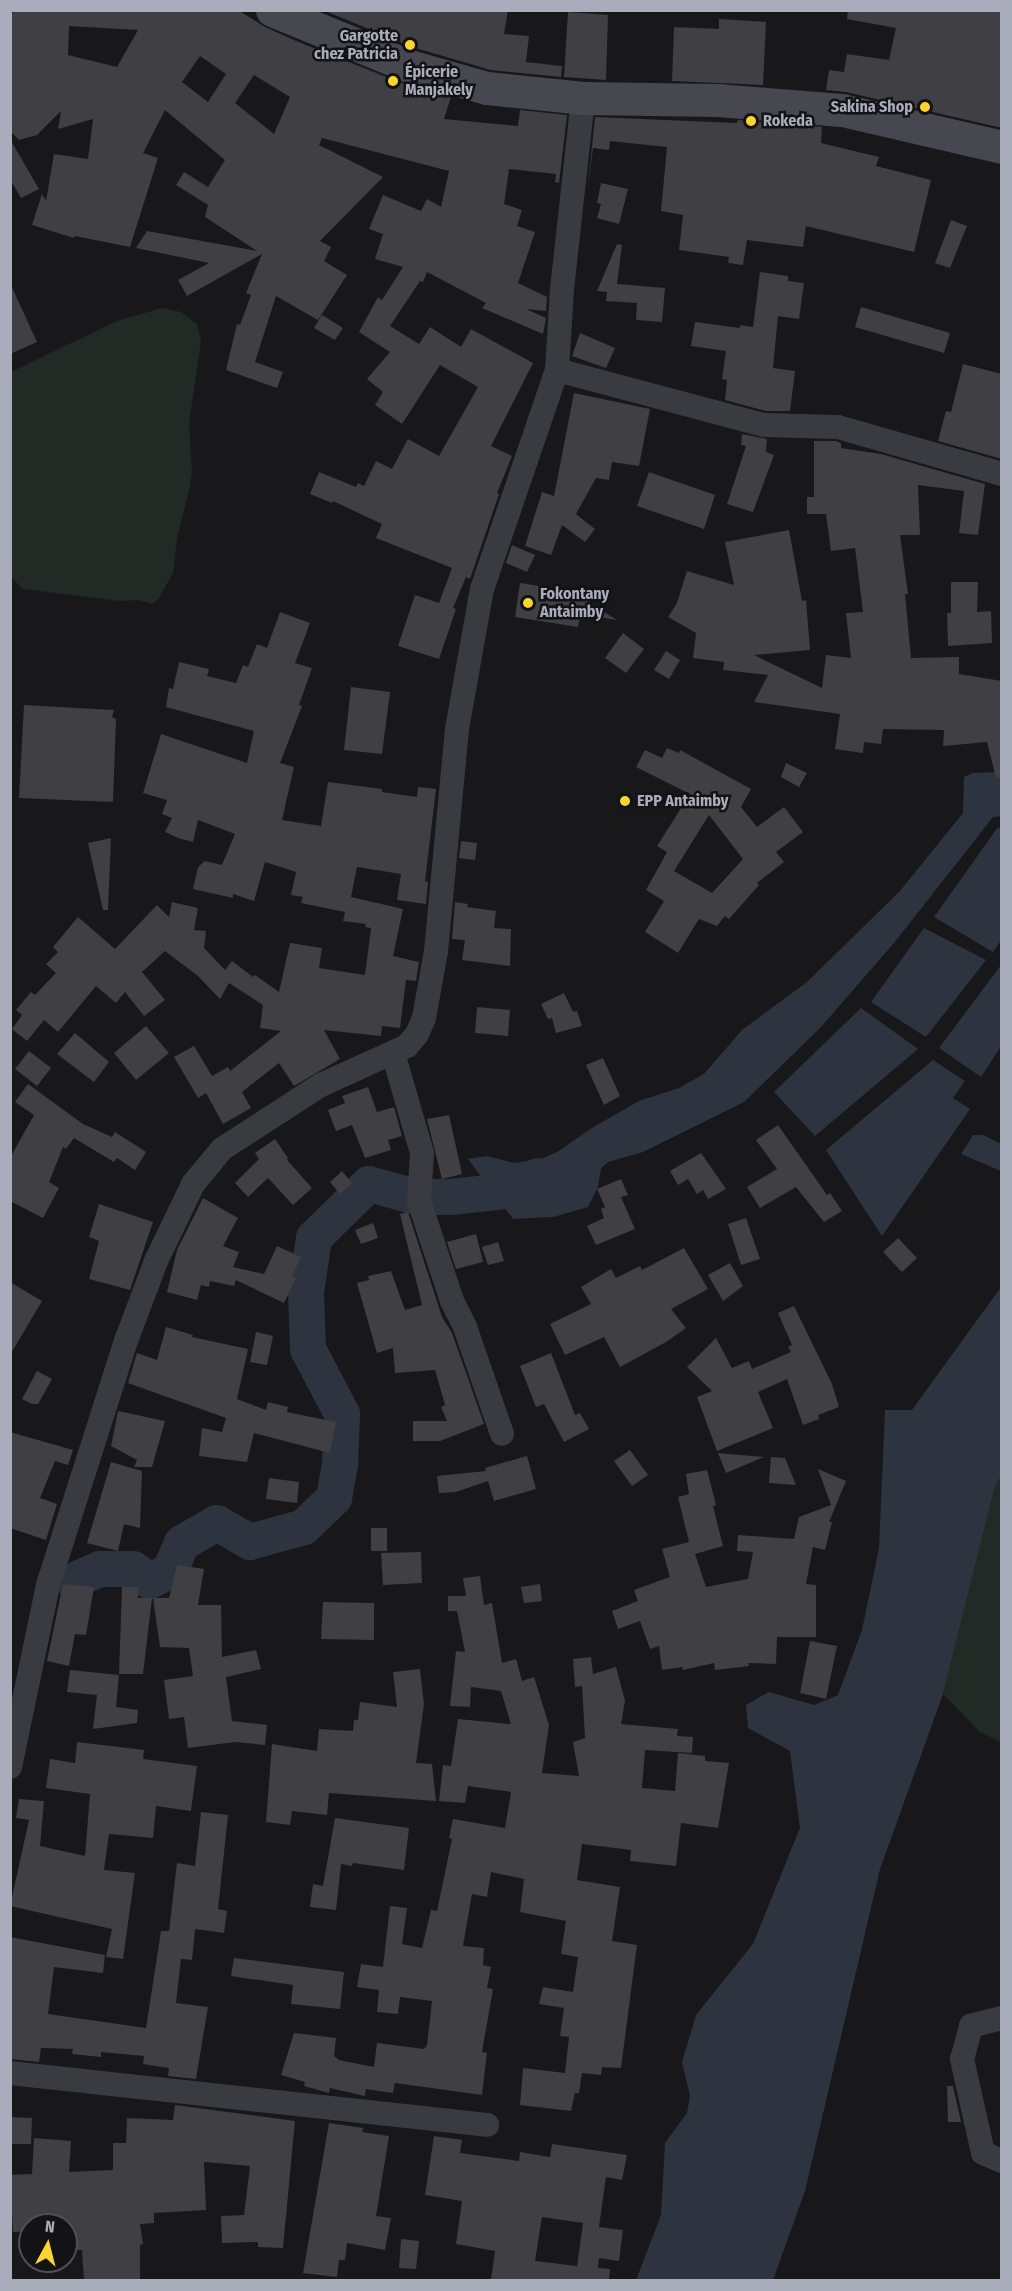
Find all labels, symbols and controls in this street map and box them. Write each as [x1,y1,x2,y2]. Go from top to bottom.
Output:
place label: Gargotte chez Patricia [314,26,398,64]
marker: Gargotte chez Patricia [403,38,417,52]
place label: Épicerie Manjakely [405,62,473,100]
marker: Épicerie Manjakely [386,74,400,88]
place label: Sakina Shop [831,97,913,117]
marker: Sakina Shop [918,100,932,114]
place label: Rokeda [763,111,813,131]
marker: Rokeda [744,114,758,128]
place label: Fokontany Antaimby [540,584,609,622]
marker: Fokontany Antaimby [521,596,535,610]
place label: EPP Antaimby [637,791,728,811]
marker: EPP Antaimby [618,794,632,808]
north arrow [18,2213,78,2273]
text: N [44,2217,56,2237]

